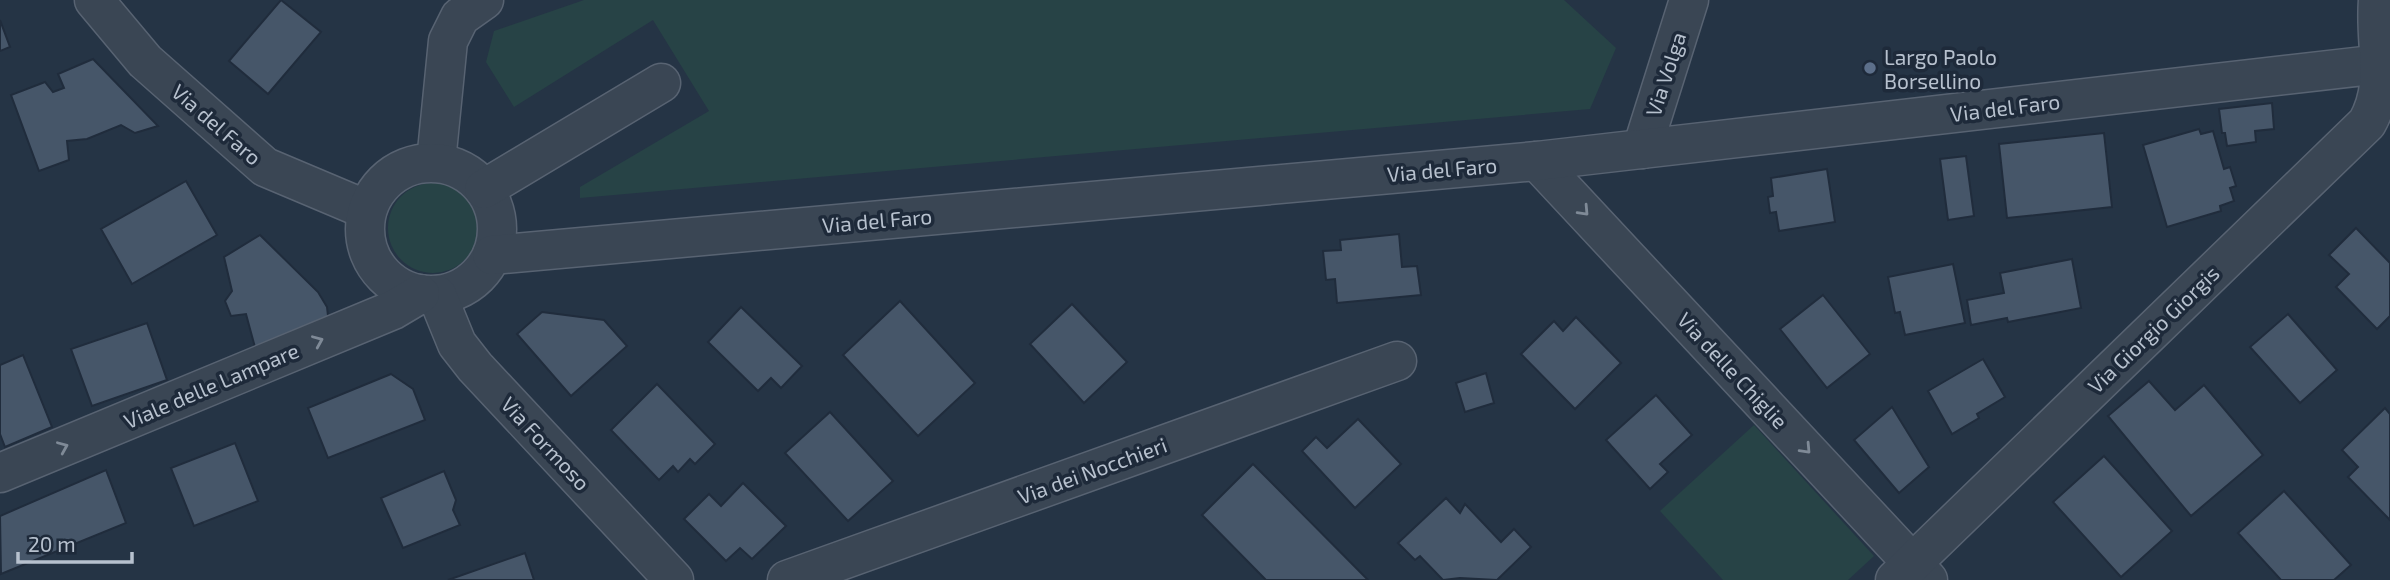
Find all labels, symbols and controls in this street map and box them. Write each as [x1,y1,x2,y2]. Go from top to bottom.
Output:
street label: Via Volga [1640,29,1690,119]
place label: Largo Paolo Borsellino [1884,44,1997,93]
marker: Largo Paolo Borsellino [1862,60,1878,76]
street label: Via del Faro [167,78,267,170]
street label: Via del Faro [1949,88,2061,126]
street label: Via del Faro [1386,152,1498,186]
street label: Via del Faro [821,203,933,237]
one-way arrow [1575,203,1588,216]
street label: Via Giorgio Giorgis [2082,260,2224,398]
street label: Via delle Chiglie [1673,307,1793,433]
one-way arrow [312,335,324,349]
street label: Viale delle Lampare [120,337,302,433]
street label: Via Formoso [496,391,596,495]
street label: Via dei Nocchieri [1014,431,1170,509]
one-way arrow [1797,440,1810,453]
one-way arrow [56,441,68,455]
scale bar [18,520,131,564]
text: 20 m [28,531,76,556]

